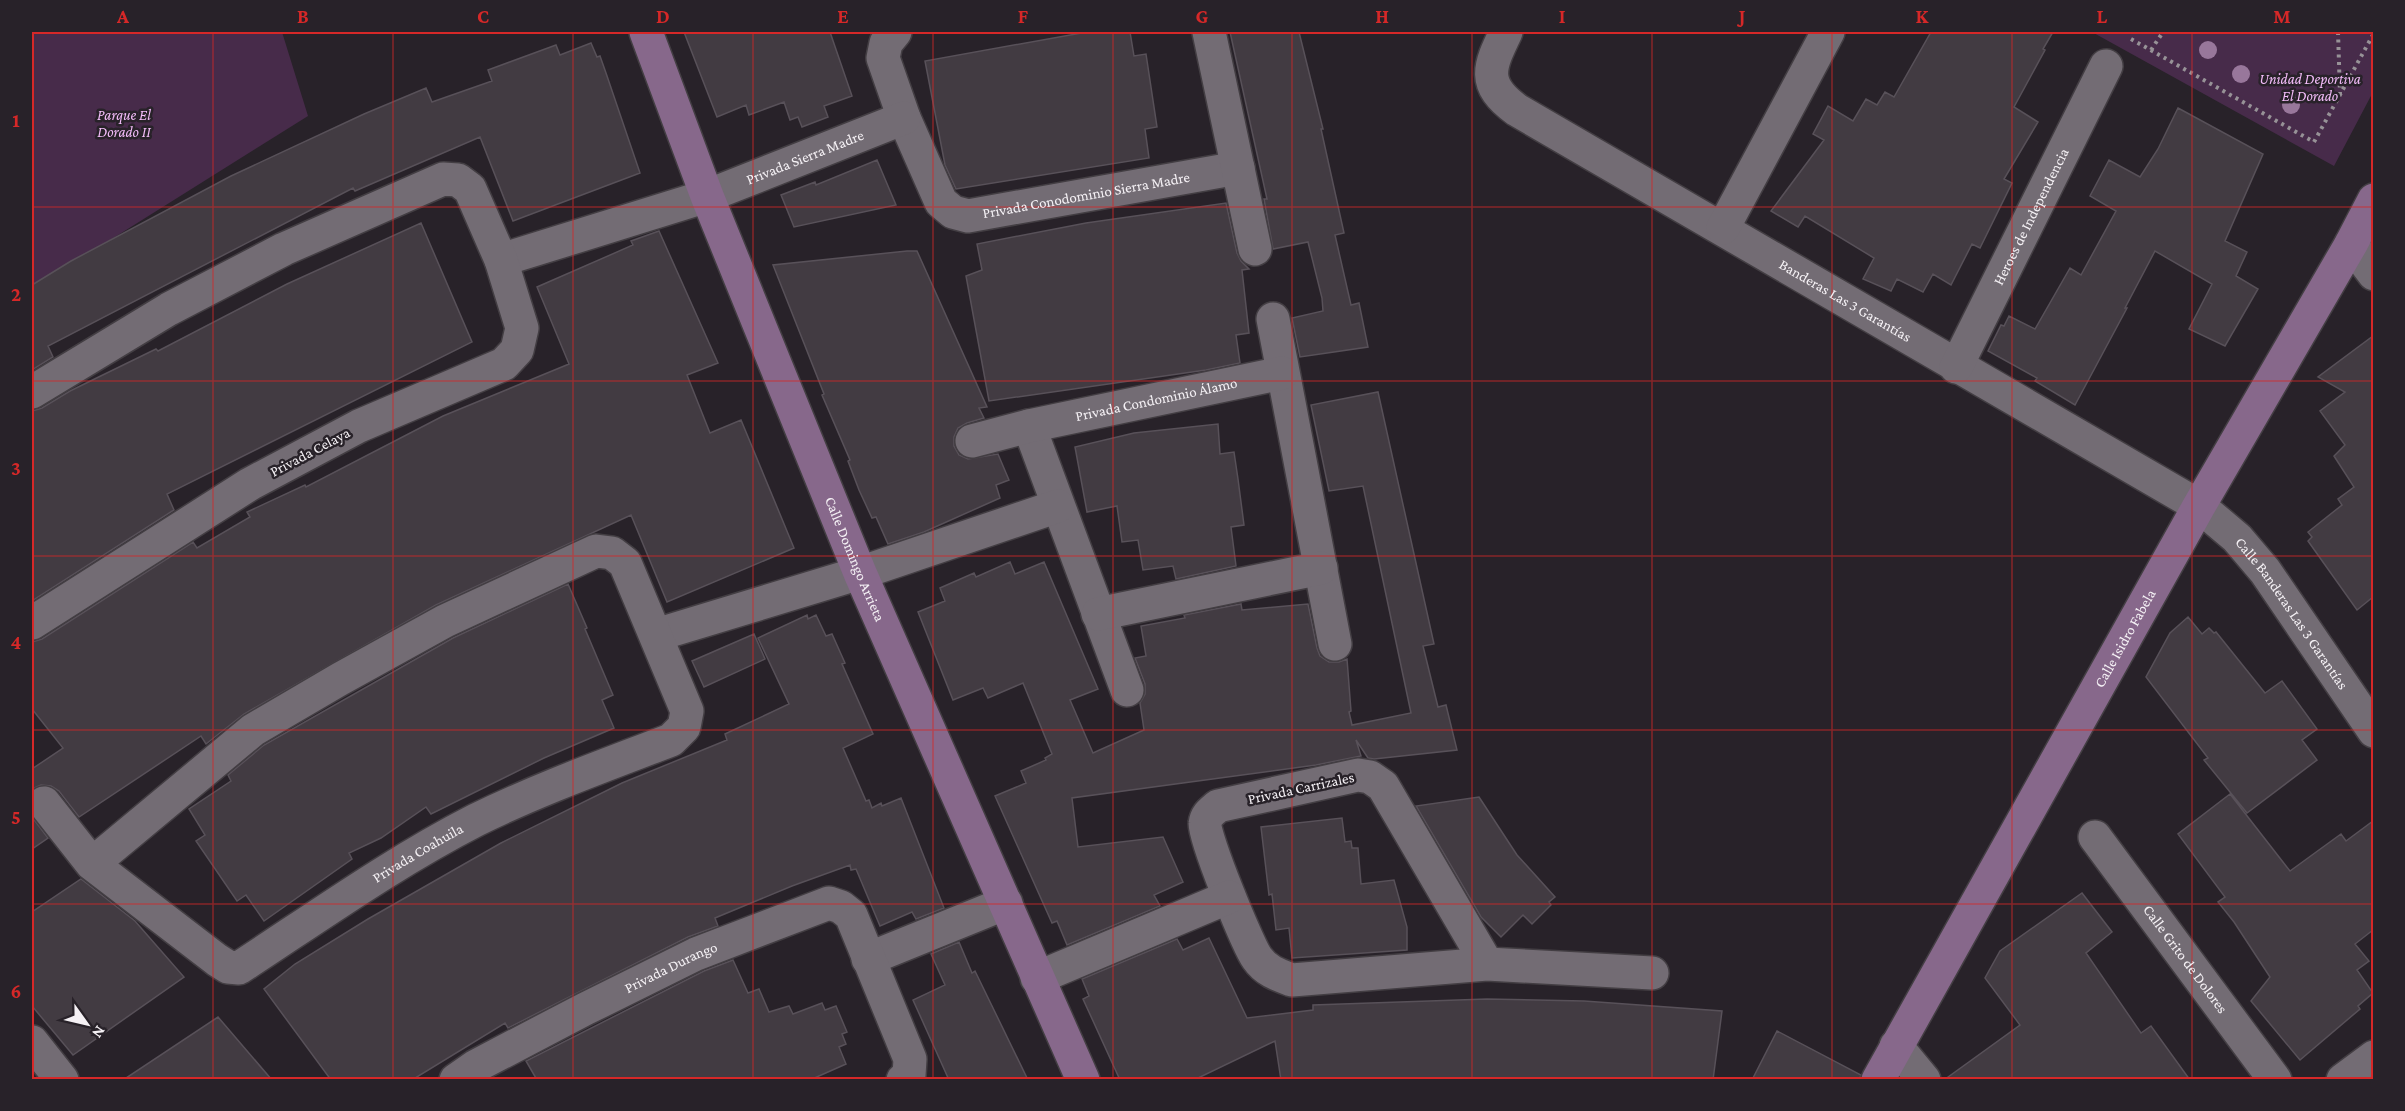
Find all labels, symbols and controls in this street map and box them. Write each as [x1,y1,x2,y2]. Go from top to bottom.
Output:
text: A [116,5,130,27]
text: B [297,5,309,27]
text: C [477,5,489,27]
text: D [656,5,670,27]
text: E [837,5,849,27]
text: F [1018,5,1029,27]
text: G [1196,5,1209,27]
text: H [1375,5,1389,27]
text: I [1559,5,1566,27]
text: J [1737,5,1746,27]
text: K [1916,5,1930,27]
text: L [2097,5,2108,27]
text: M [2273,5,2291,27]
park label: Unidad Deportiva El Dorado [2259,71,2361,104]
park label: Parque El Dorado II [97,107,151,140]
text: 1 [12,109,20,131]
street label: Privada Sierra Madre [744,127,866,188]
street label: Heroes de Independencia [1990,146,2072,288]
street label: Privada Conodominio Sierra Madre [981,169,1191,221]
street label: Banderas Las 3 Garantías [1776,256,1914,345]
text: 2 [11,283,21,305]
street label: Privada Condominio Álamo [1074,375,1239,424]
street label: Privada Celaya [267,424,353,481]
text: 3 [11,457,21,479]
street label: Calle Domingo Arrieta [822,494,888,624]
street label: Calle Banderas Las 3 Garantías [2232,534,2351,692]
street label: Calle Isidro Fabela [2091,586,2159,690]
text: 4 [11,631,22,653]
street label: Privada Carrizales [1246,769,1356,807]
text: 5 [11,806,21,828]
street label: Privada Coahuila [370,820,466,886]
street label: Calle Grito de Dolores [2140,902,2231,1016]
street label: Privada Durango [622,939,720,996]
text: 6 [11,980,21,1002]
north arrow [57,994,117,1054]
text: N [89,1023,109,1041]

